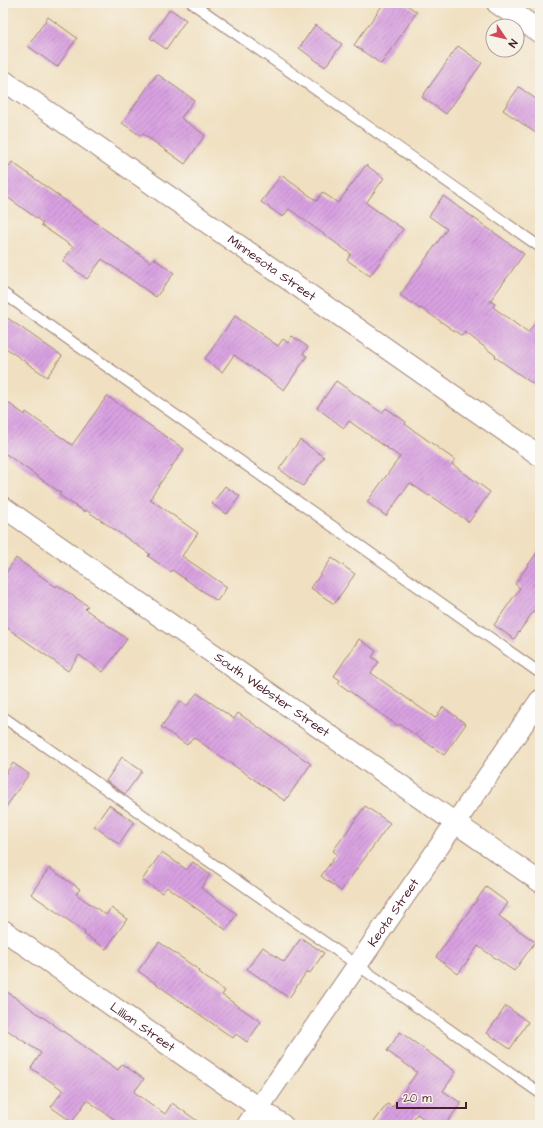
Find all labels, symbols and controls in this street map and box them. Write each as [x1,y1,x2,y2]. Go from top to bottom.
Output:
north arrow [485,18,525,58]
text: N [505,36,521,51]
street label: Minnesota Street [224,231,320,306]
street label: South Webster Street [211,648,334,742]
street label: Keota Street [363,874,424,950]
street label: Lillian Street [106,998,179,1057]
scale bar [397,1084,466,1110]
text: 20 m [403,1090,432,1107]

